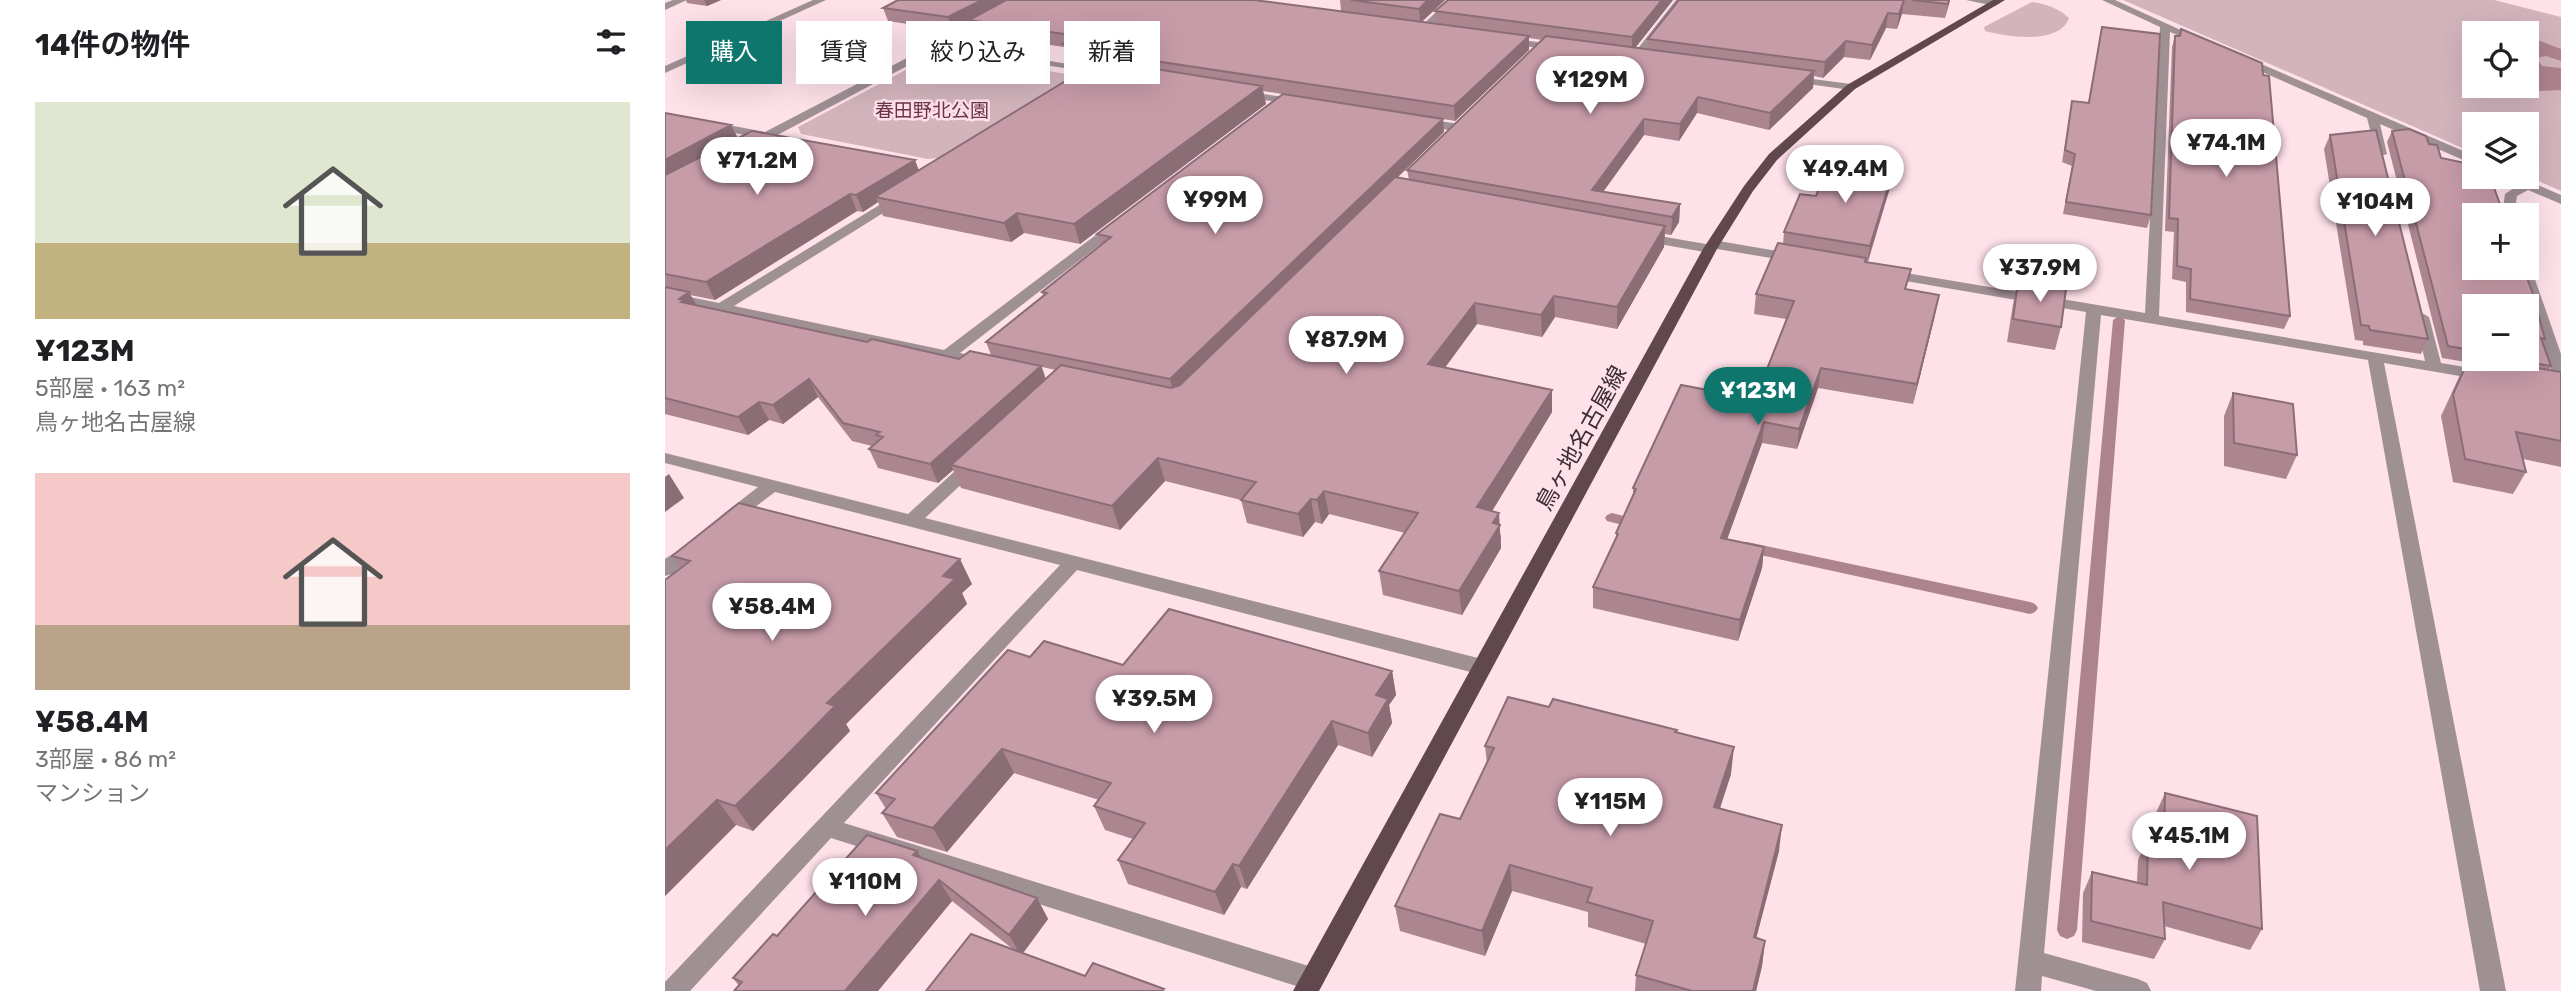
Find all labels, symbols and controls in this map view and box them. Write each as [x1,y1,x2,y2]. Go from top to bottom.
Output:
chip: 購入 [686,21,782,84]
chip: 賃貸 [796,21,892,84]
chip: 絞り込み [906,21,1050,84]
chip: 新着 [1064,21,1160,84]
map controls [2462,21,2539,371]
button: locate [2462,21,2539,98]
icon: filters [592,23,630,61]
text: 14件の物件 [35,27,190,63]
pin: ¥129M [1541,57,1639,116]
text: ¥129M [1552,65,1628,93]
park label: 春田野北公園 [875,99,989,122]
button: layers [2462,112,2539,189]
pin: ¥74.1M [2169,120,2283,179]
text: ¥74.1M [2186,128,2266,156]
pin: ¥71.2M [700,138,814,197]
text: ¥71.2M [717,146,797,174]
pin: ¥49.4M [1788,146,1902,205]
icon: home [270,148,396,274]
text: ¥49.4M [1802,154,1888,182]
pin: ¥99M [1174,176,1256,236]
pin: ¥104M [2326,178,2424,238]
text: ¥99M [1183,185,1247,213]
text: ¥104M [2336,187,2414,215]
button: + [2462,203,2539,280]
pin: ¥37.9M [1983,244,2097,304]
text: ¥37.9M [1999,253,2081,281]
button: − [2462,294,2539,371]
pin: ¥87.9M [1289,316,1403,376]
text: ¥87.9M [1305,325,1387,353]
text: ¥123M [35,333,135,369]
street label: 鳥ヶ地名古屋線 [1530,361,1632,515]
pin: ¥123M [1709,368,1807,427]
text: 5部屋 · 163 m² [35,374,185,402]
text: ¥123M [1720,376,1796,404]
text: 鳥ヶ地名古屋線 [35,408,196,436]
icon: home [270,519,396,645]
pin: ¥58.4M [715,584,829,643]
text: ¥58.4M [728,592,816,620]
pin: ¥39.5M [1097,676,1211,735]
text: ¥39.5M [1111,684,1197,712]
text: ¥58.4M [35,704,149,740]
text: 3部屋 · 86 m² [35,745,176,773]
pin: ¥115M [1561,778,1659,838]
text: マンション [35,779,150,807]
text: ¥115M [1574,787,1646,815]
pin: ¥45.1M [2132,812,2246,872]
text: ¥45.1M [2148,821,2230,849]
pin: ¥110M [816,858,914,918]
text: ¥110M [828,867,902,895]

